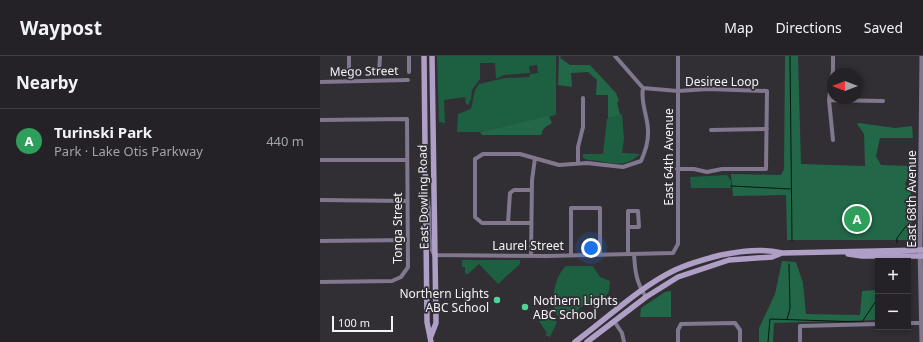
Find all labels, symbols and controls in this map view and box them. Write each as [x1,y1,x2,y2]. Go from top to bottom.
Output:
text: Waypost [20,15,102,41]
text: Map [724,18,753,37]
text: Directions [775,18,842,37]
text: Saved [864,18,903,37]
street label: Mego Street [329,62,399,80]
north arrow [827,68,863,104]
text: Nearby [16,71,78,94]
street label: Desiree Loop [685,73,759,90]
street label: East 64th Avenue [660,108,677,206]
text: Turinski Park [54,122,152,142]
text: A [25,132,34,150]
text: 440 m [266,132,304,150]
text: Park · Lake Otis Parkway [54,142,203,160]
street label: East Dowling Road [414,144,432,250]
street label: East 68th Avenue [903,150,920,248]
street label: Tonga Street [389,192,406,264]
pin: A [844,204,870,234]
street label: Laurel Street [492,237,564,254]
your location [581,238,601,258]
map controls [875,258,911,330]
button: + [875,258,911,294]
place label: Northern Lights ABC School [399,285,489,316]
place label: Nothern Lights ABC School [533,292,618,323]
button: − [875,294,911,330]
marker: Northern Lights ABC School [492,295,502,305]
marker: Nothern Lights ABC School [520,302,530,312]
scale bar [332,314,393,333]
text: 100 m [338,315,370,330]

